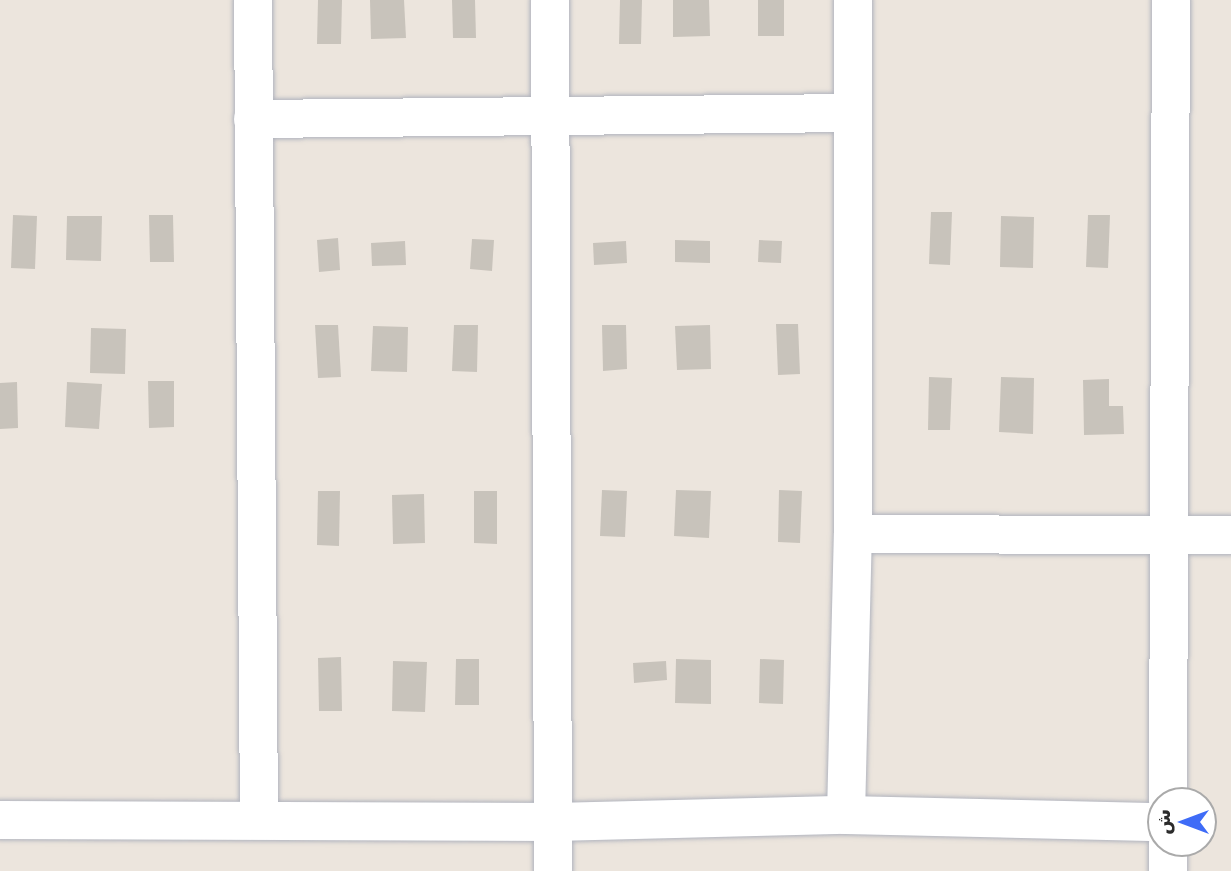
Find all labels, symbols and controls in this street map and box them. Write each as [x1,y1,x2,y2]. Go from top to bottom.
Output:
north arrow [1147,787,1217,857]
text: ش [1152,809,1174,835]

